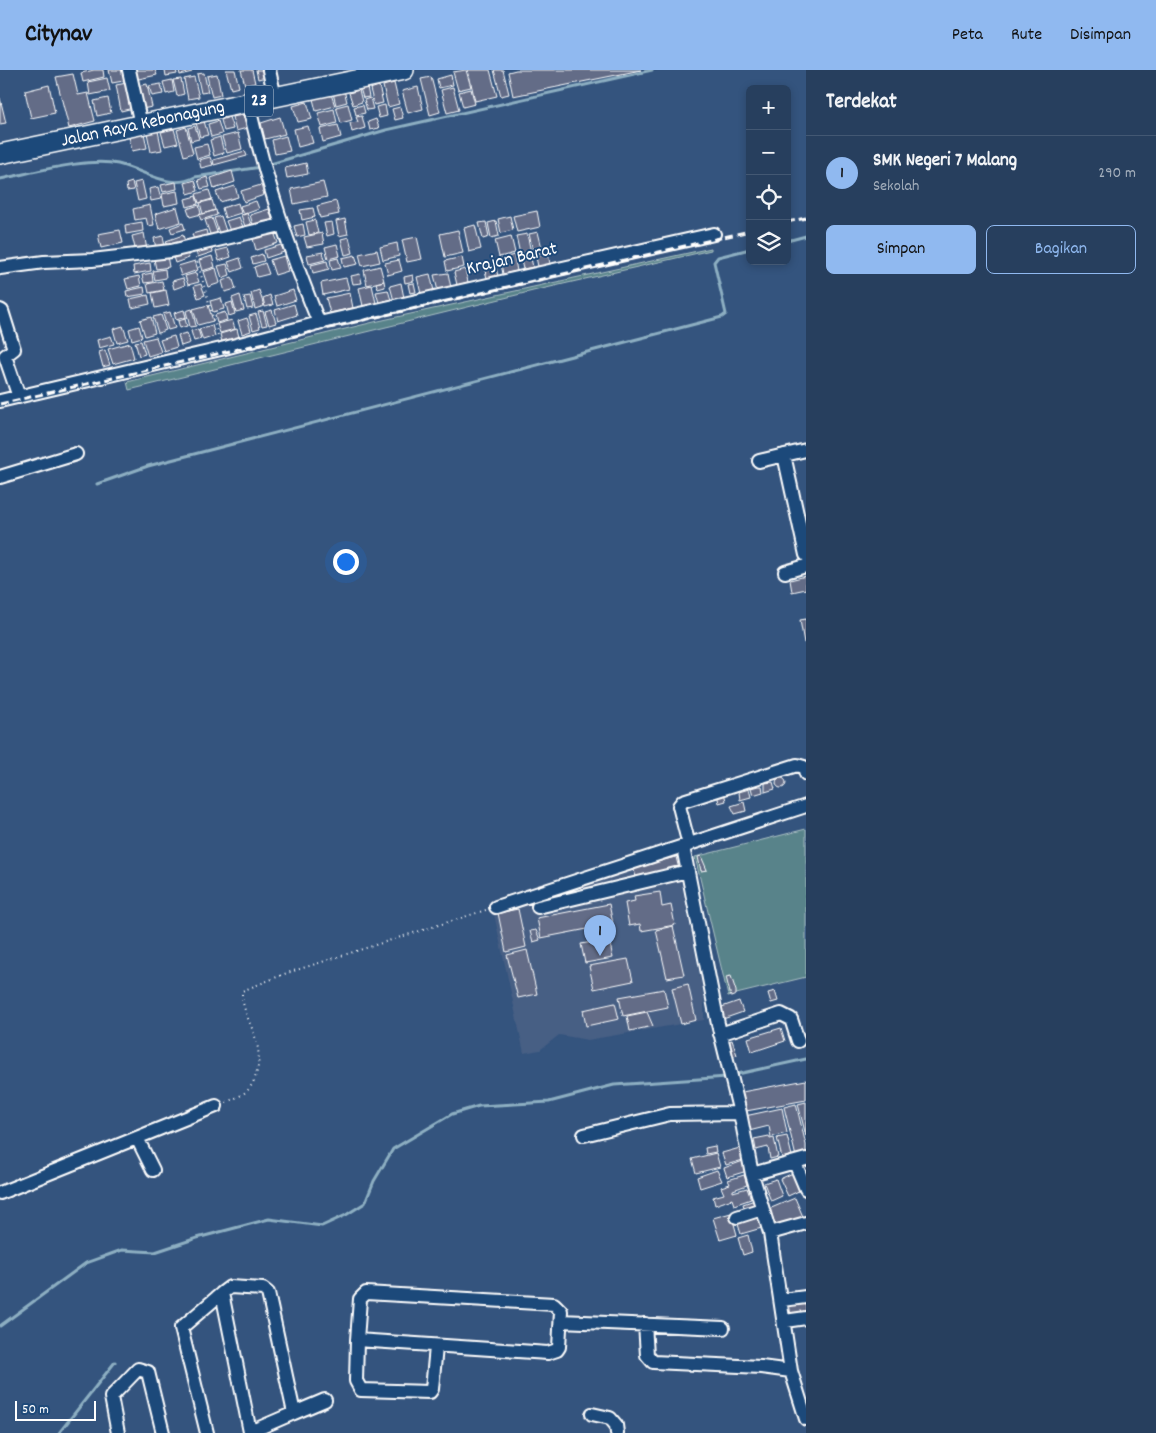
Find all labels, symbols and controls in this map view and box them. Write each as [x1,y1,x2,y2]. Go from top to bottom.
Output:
text: Citynav [25,18,92,52]
text: Peta [952,23,983,48]
text: Rute [1011,23,1042,48]
text: Disimpan [1070,23,1131,48]
map controls [746,85,791,265]
button: + [746,85,791,130]
road number: 23 [245,86,273,116]
text: Terdekat [826,88,897,118]
street label: Jalan Raya Kebonagung [59,94,227,156]
button: − [746,130,791,175]
text: SMK Negeri 7 Malang [873,148,1017,175]
text: 1 [840,162,844,185]
text: 290 m [1098,162,1136,185]
button: locate [746,175,791,220]
text: Sekolah [873,175,919,198]
button: layers [746,220,791,265]
button: Simpan [826,225,976,274]
button: Bagikan [986,225,1136,274]
street label: Krajan Barat [464,236,560,284]
your location [333,549,359,575]
pin: 1 [584,915,616,956]
scale bar [15,1398,96,1421]
text: 50 m [22,1400,49,1420]

